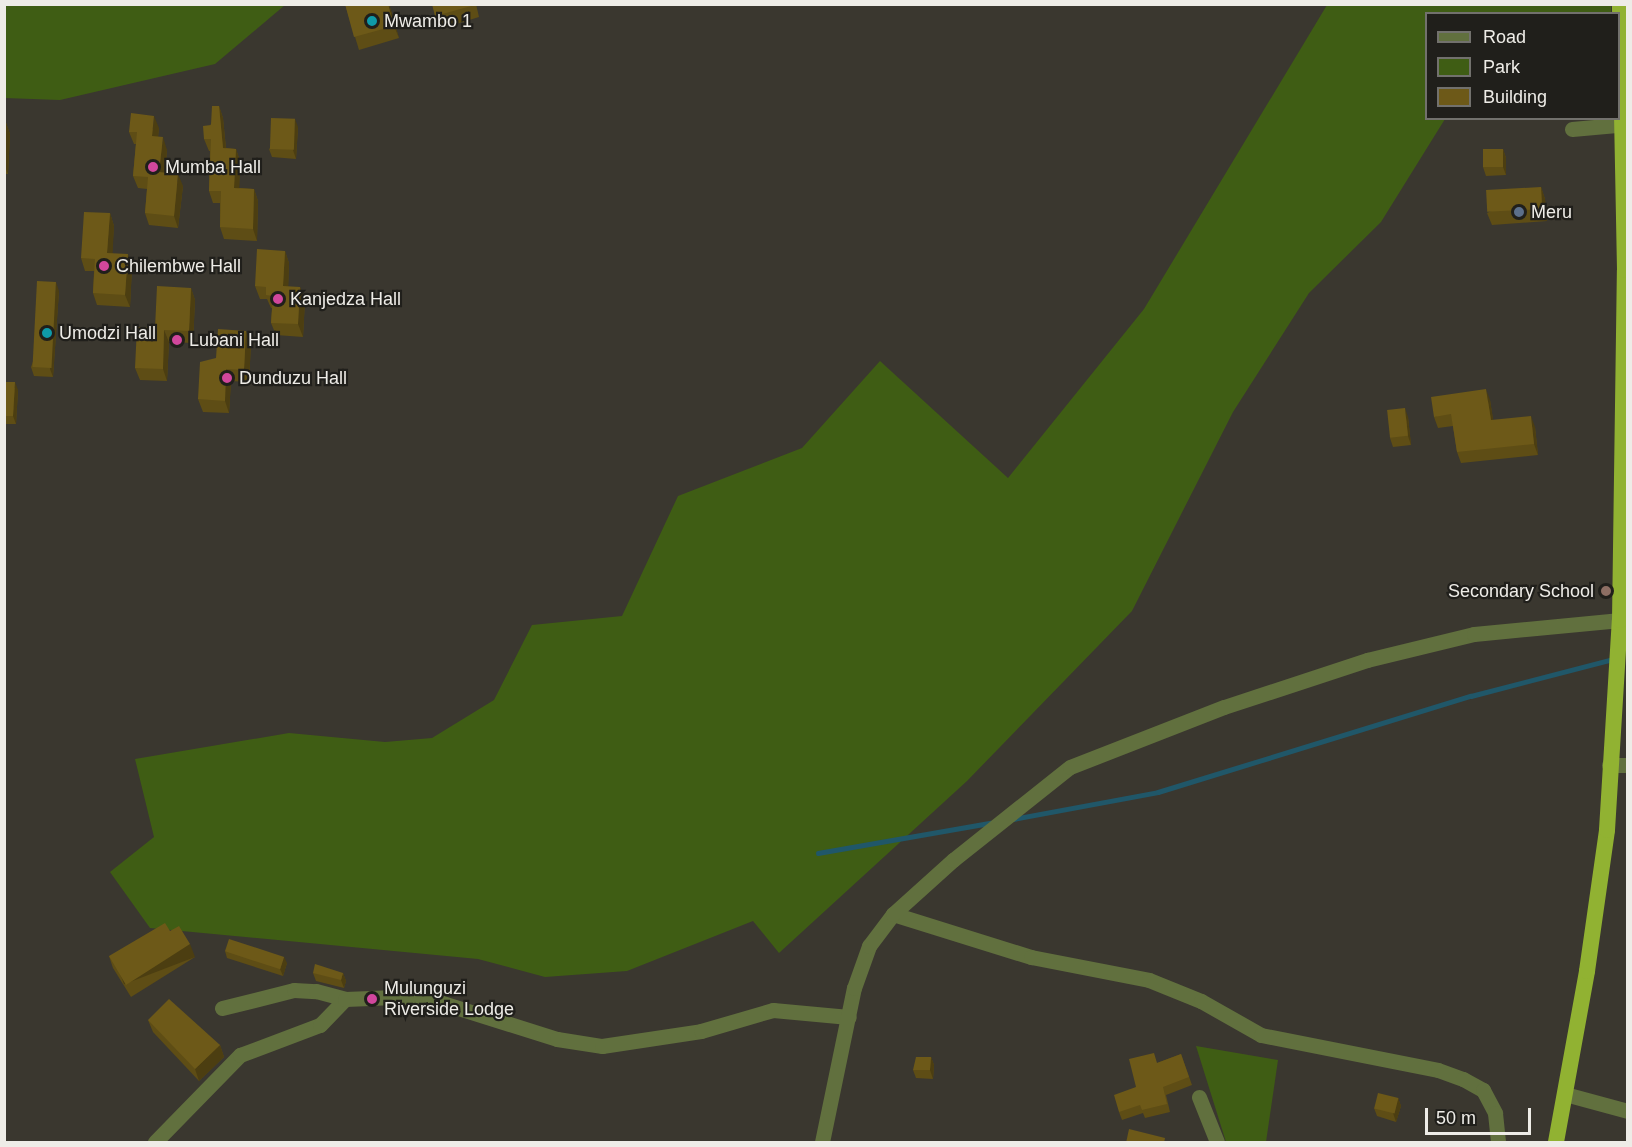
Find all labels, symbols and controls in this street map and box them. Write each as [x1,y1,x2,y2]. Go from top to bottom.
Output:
place label: Mwambo 1 [384,10,472,32]
legend [1425,12,1620,120]
marker: Mwambo 1 [365,14,379,28]
text: Road [1483,27,1526,47]
text: Park [1483,57,1520,77]
text: Building [1483,87,1547,107]
place label: Mumba Hall [165,156,261,178]
marker: Mumba Hall [146,160,160,174]
place label: Meru [1531,201,1572,223]
marker: Meru [1512,205,1526,219]
place label: Chilembwe Hall [116,255,241,277]
marker: Chilembwe Hall [97,259,111,273]
place label: Kanjedza Hall [290,288,401,310]
marker: Kanjedza Hall [271,292,285,306]
place label: Umodzi Hall [59,322,156,344]
marker: Umodzi Hall [40,326,54,340]
place label: Lubani Hall [189,329,279,351]
marker: Lubani Hall [170,333,184,347]
place label: Dunduzu Hall [239,367,347,389]
marker: Dunduzu Hall [220,371,234,385]
place label: Secondary School [1448,580,1594,602]
marker: Secondary School [1599,584,1613,598]
place label: Mulunguzi Riverside Lodge [384,978,514,1020]
marker: Mulunguzi Riverside Lodge [365,992,379,1006]
scale bar [1428,1096,1534,1134]
text: 50 m [1436,1108,1476,1128]

